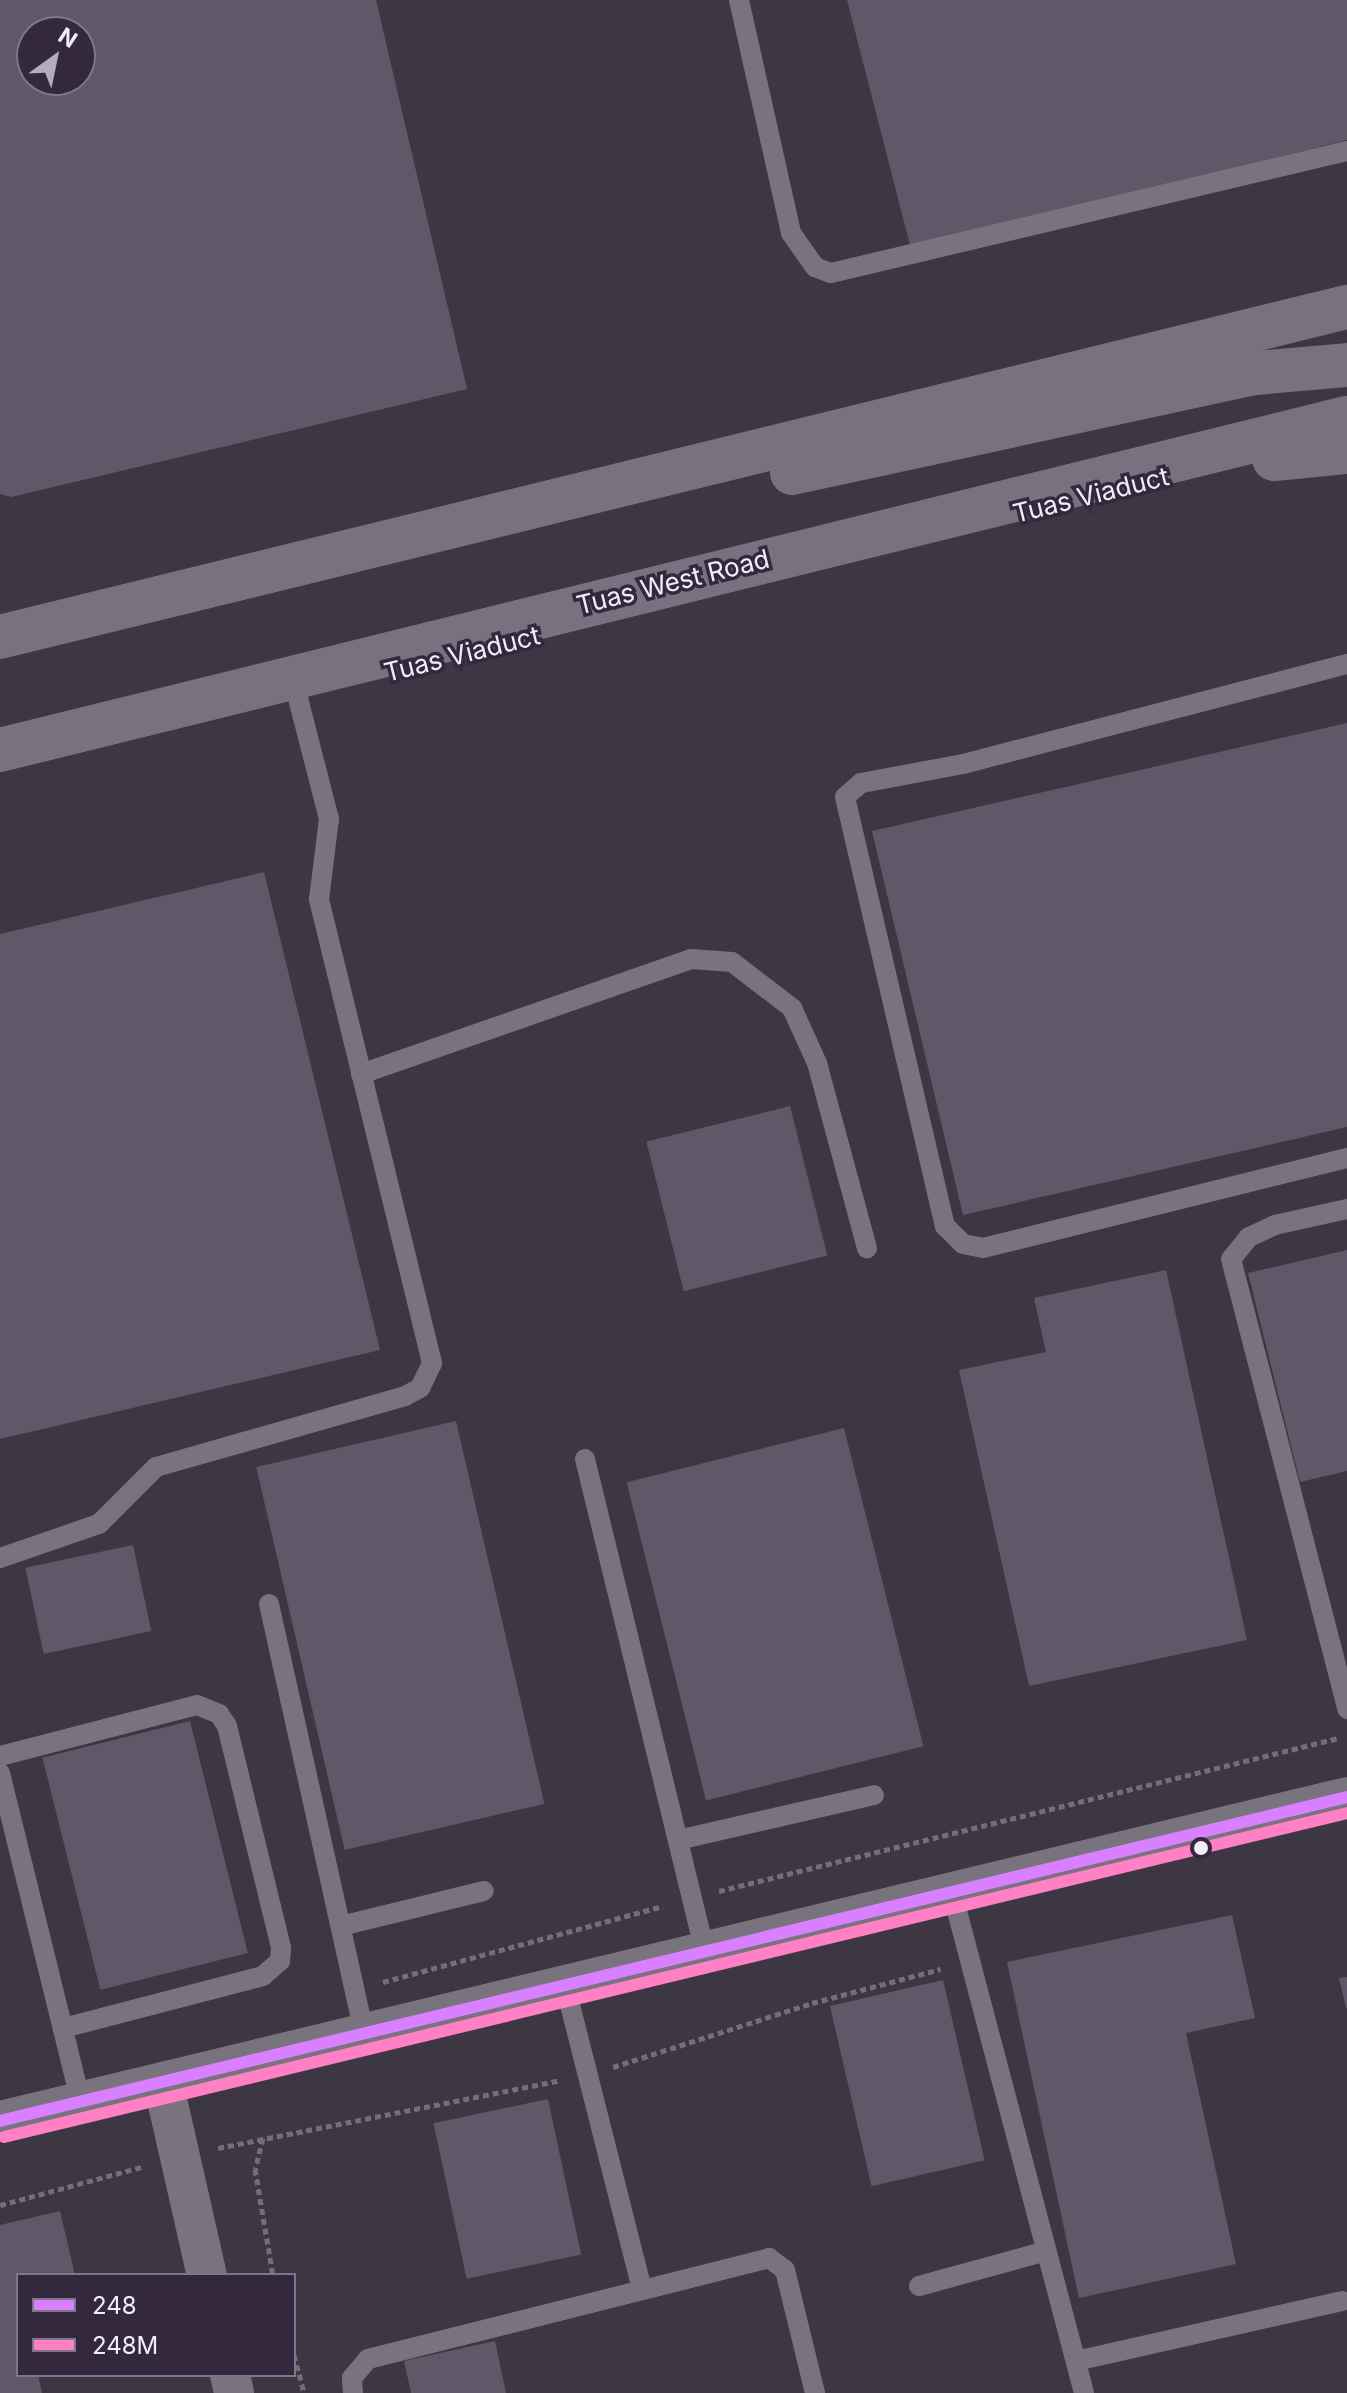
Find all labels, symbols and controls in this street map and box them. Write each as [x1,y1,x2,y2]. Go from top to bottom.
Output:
north arrow [16,16,96,96]
text: N [54,22,82,53]
street label: Tuas Viaduct [1010,461,1172,529]
street label: Tuas West Road [573,543,773,621]
street label: Tuas Viaduct [381,620,543,688]
unlabelled marker [1193,1840,1209,1856]
legend [16,2273,296,2377]
text: 248 [92,2291,137,2320]
text: 248M [92,2331,158,2360]

